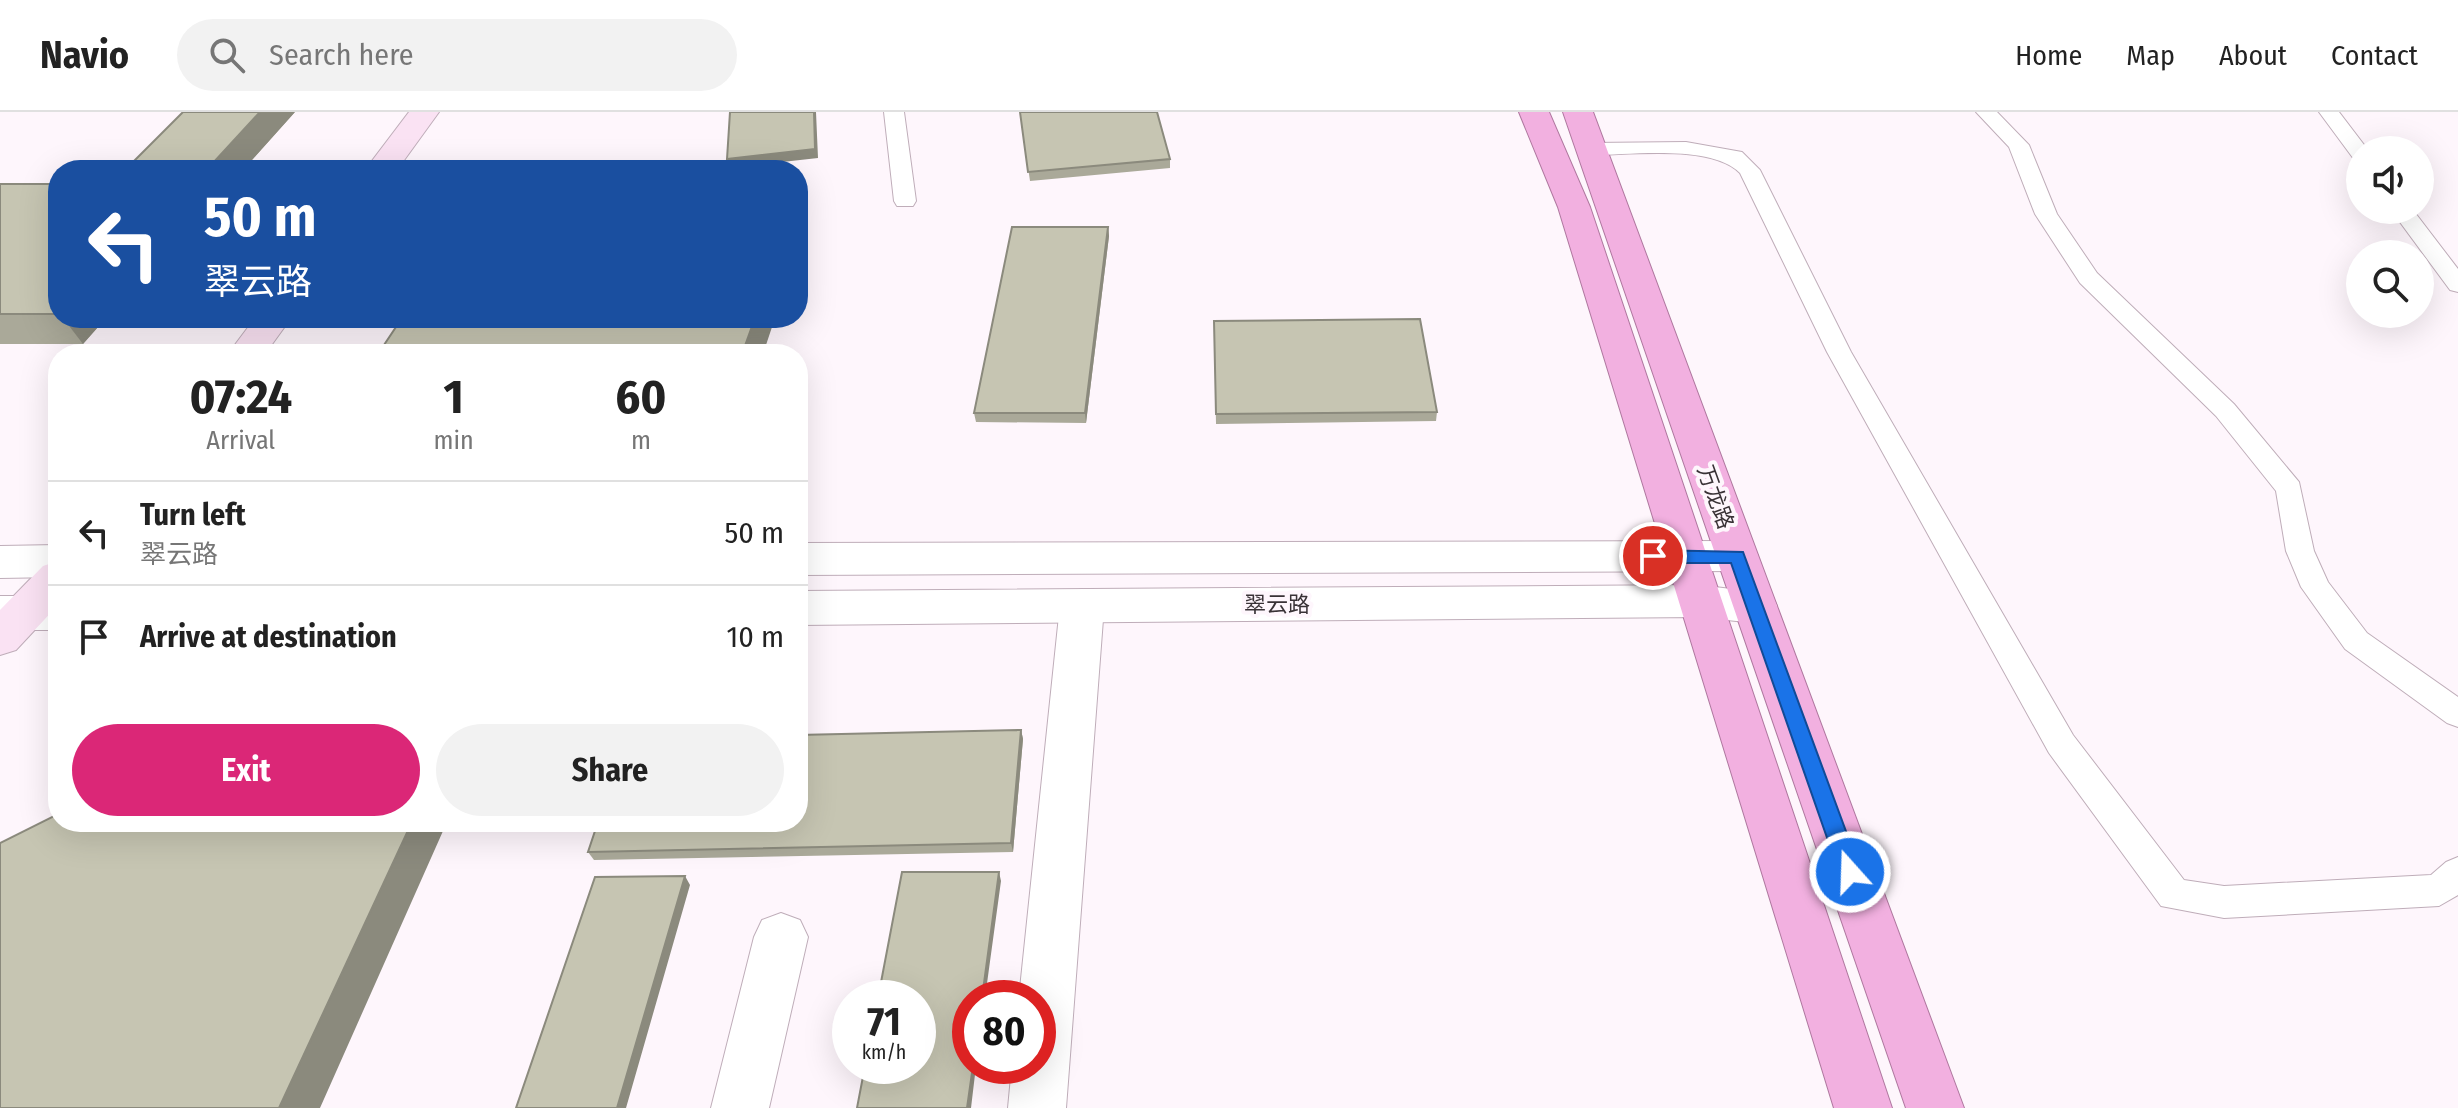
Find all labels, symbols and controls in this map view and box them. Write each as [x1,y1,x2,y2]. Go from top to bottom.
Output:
search box [177,19,737,91]
text: Navio [40,32,129,78]
icon: search [205,33,249,77]
text: Search here [269,37,414,73]
text: Home [2015,39,2082,72]
text: Map [2126,39,2175,72]
text: About [2219,39,2287,72]
text: Contact [2331,39,2418,72]
map controls [2346,136,2434,328]
button: sound [2346,136,2434,224]
text: 50 m [204,184,316,251]
icon: left [72,192,176,296]
button: search [2346,240,2434,328]
text: 翠云路 [204,260,312,304]
text: 07:24 [189,368,292,426]
text: 1 [444,368,464,426]
text: 60 [615,368,667,426]
text: Arrival [206,425,275,456]
text: min [434,425,474,456]
text: m [631,425,651,456]
street label: 万龙路 [1692,462,1740,533]
text: Turn left [140,497,246,533]
icon: left [72,511,116,555]
text: 50 m [724,515,784,551]
pin [1619,522,1687,590]
icon: arrive [1631,534,1675,578]
text: 翠云路 [140,539,218,570]
street label: 翠云路 [1244,591,1310,618]
icon: arrive [72,615,116,659]
text: Arrive at destination [140,619,397,655]
text: 10 m [727,619,784,655]
button: Exit [72,724,420,816]
button: Share [436,724,784,816]
position arrow [1808,830,1892,914]
speed limit sign: 80 [952,980,1056,1084]
text: 71 [867,998,901,1046]
text: km/h [862,1040,906,1064]

